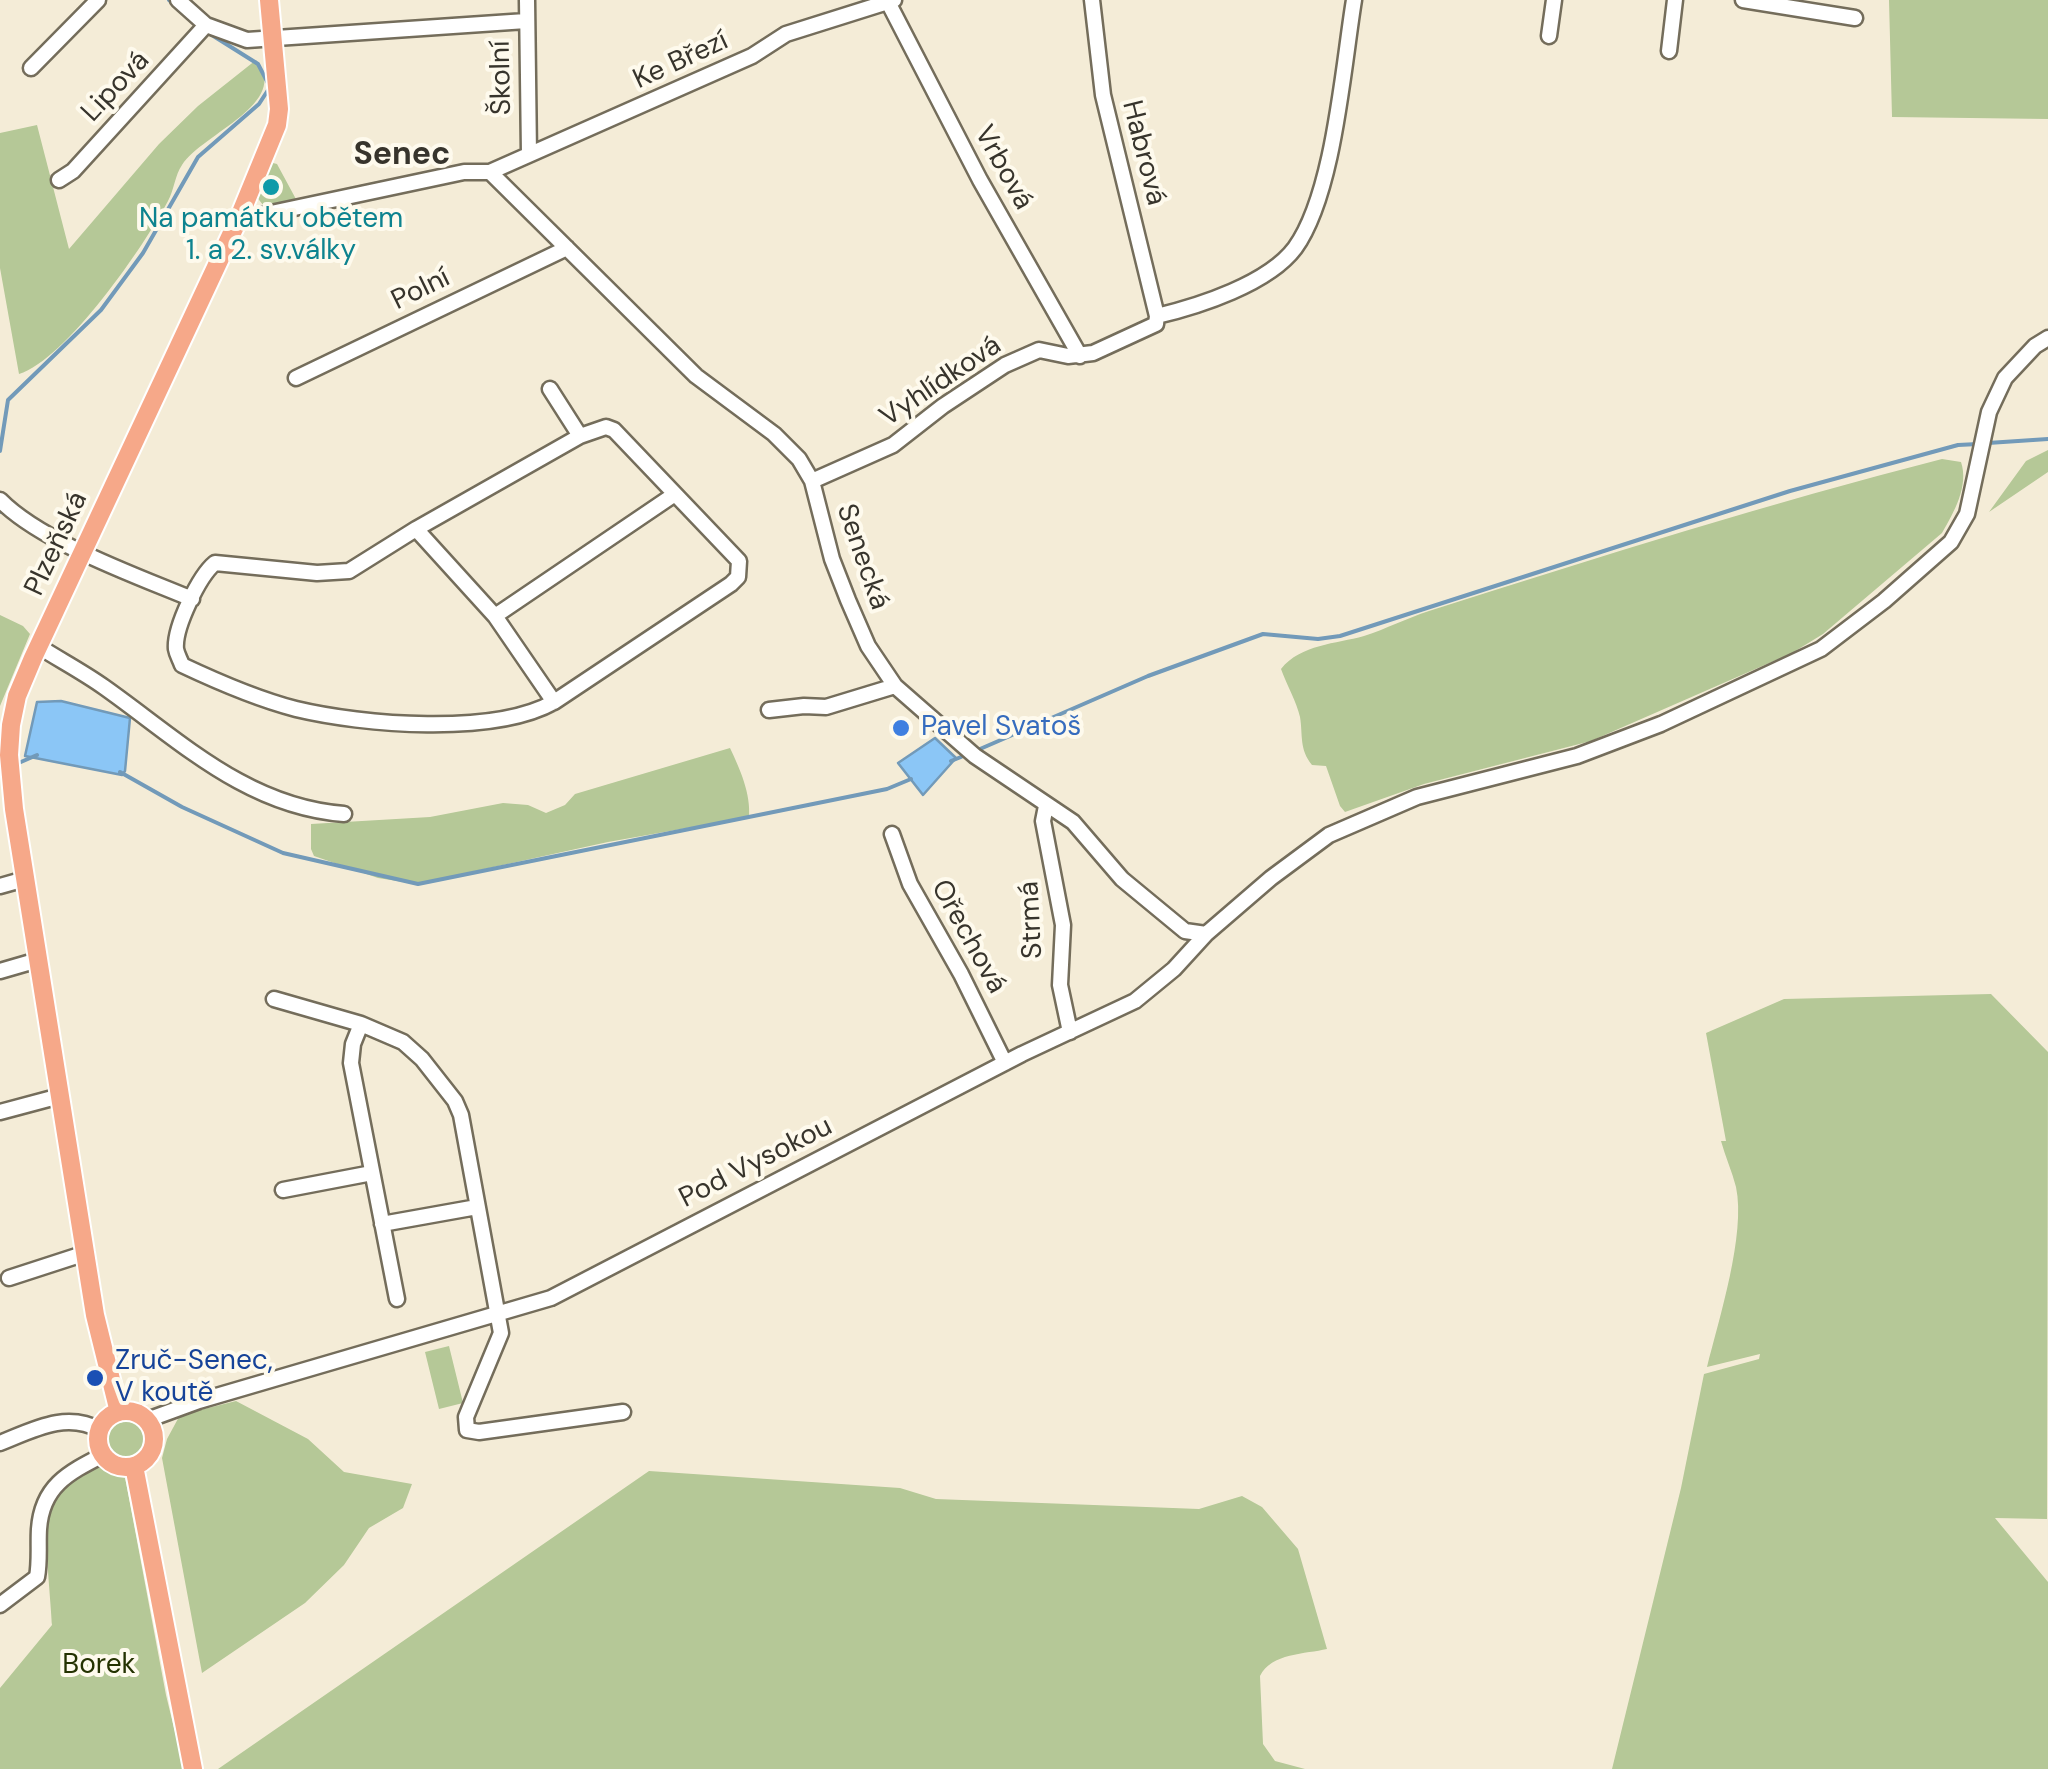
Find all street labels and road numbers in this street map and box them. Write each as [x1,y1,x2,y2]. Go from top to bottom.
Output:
street label: Ke Březí [628,25,734,97]
street label: Školní [485,40,519,116]
street label: Lipová [75,45,157,129]
street label: Habrová [1114,97,1172,209]
street label: Vrbová [966,120,1040,216]
street label: Polní [386,262,456,318]
street label: Vyhlídková [874,329,1008,435]
street label: Plzeňská [18,487,96,601]
street label: Senecká [828,500,896,614]
street label: Ořechová [923,874,1013,1000]
street label: Strmá [1013,880,1051,960]
street label: Pod Vysokou [674,1110,838,1216]

